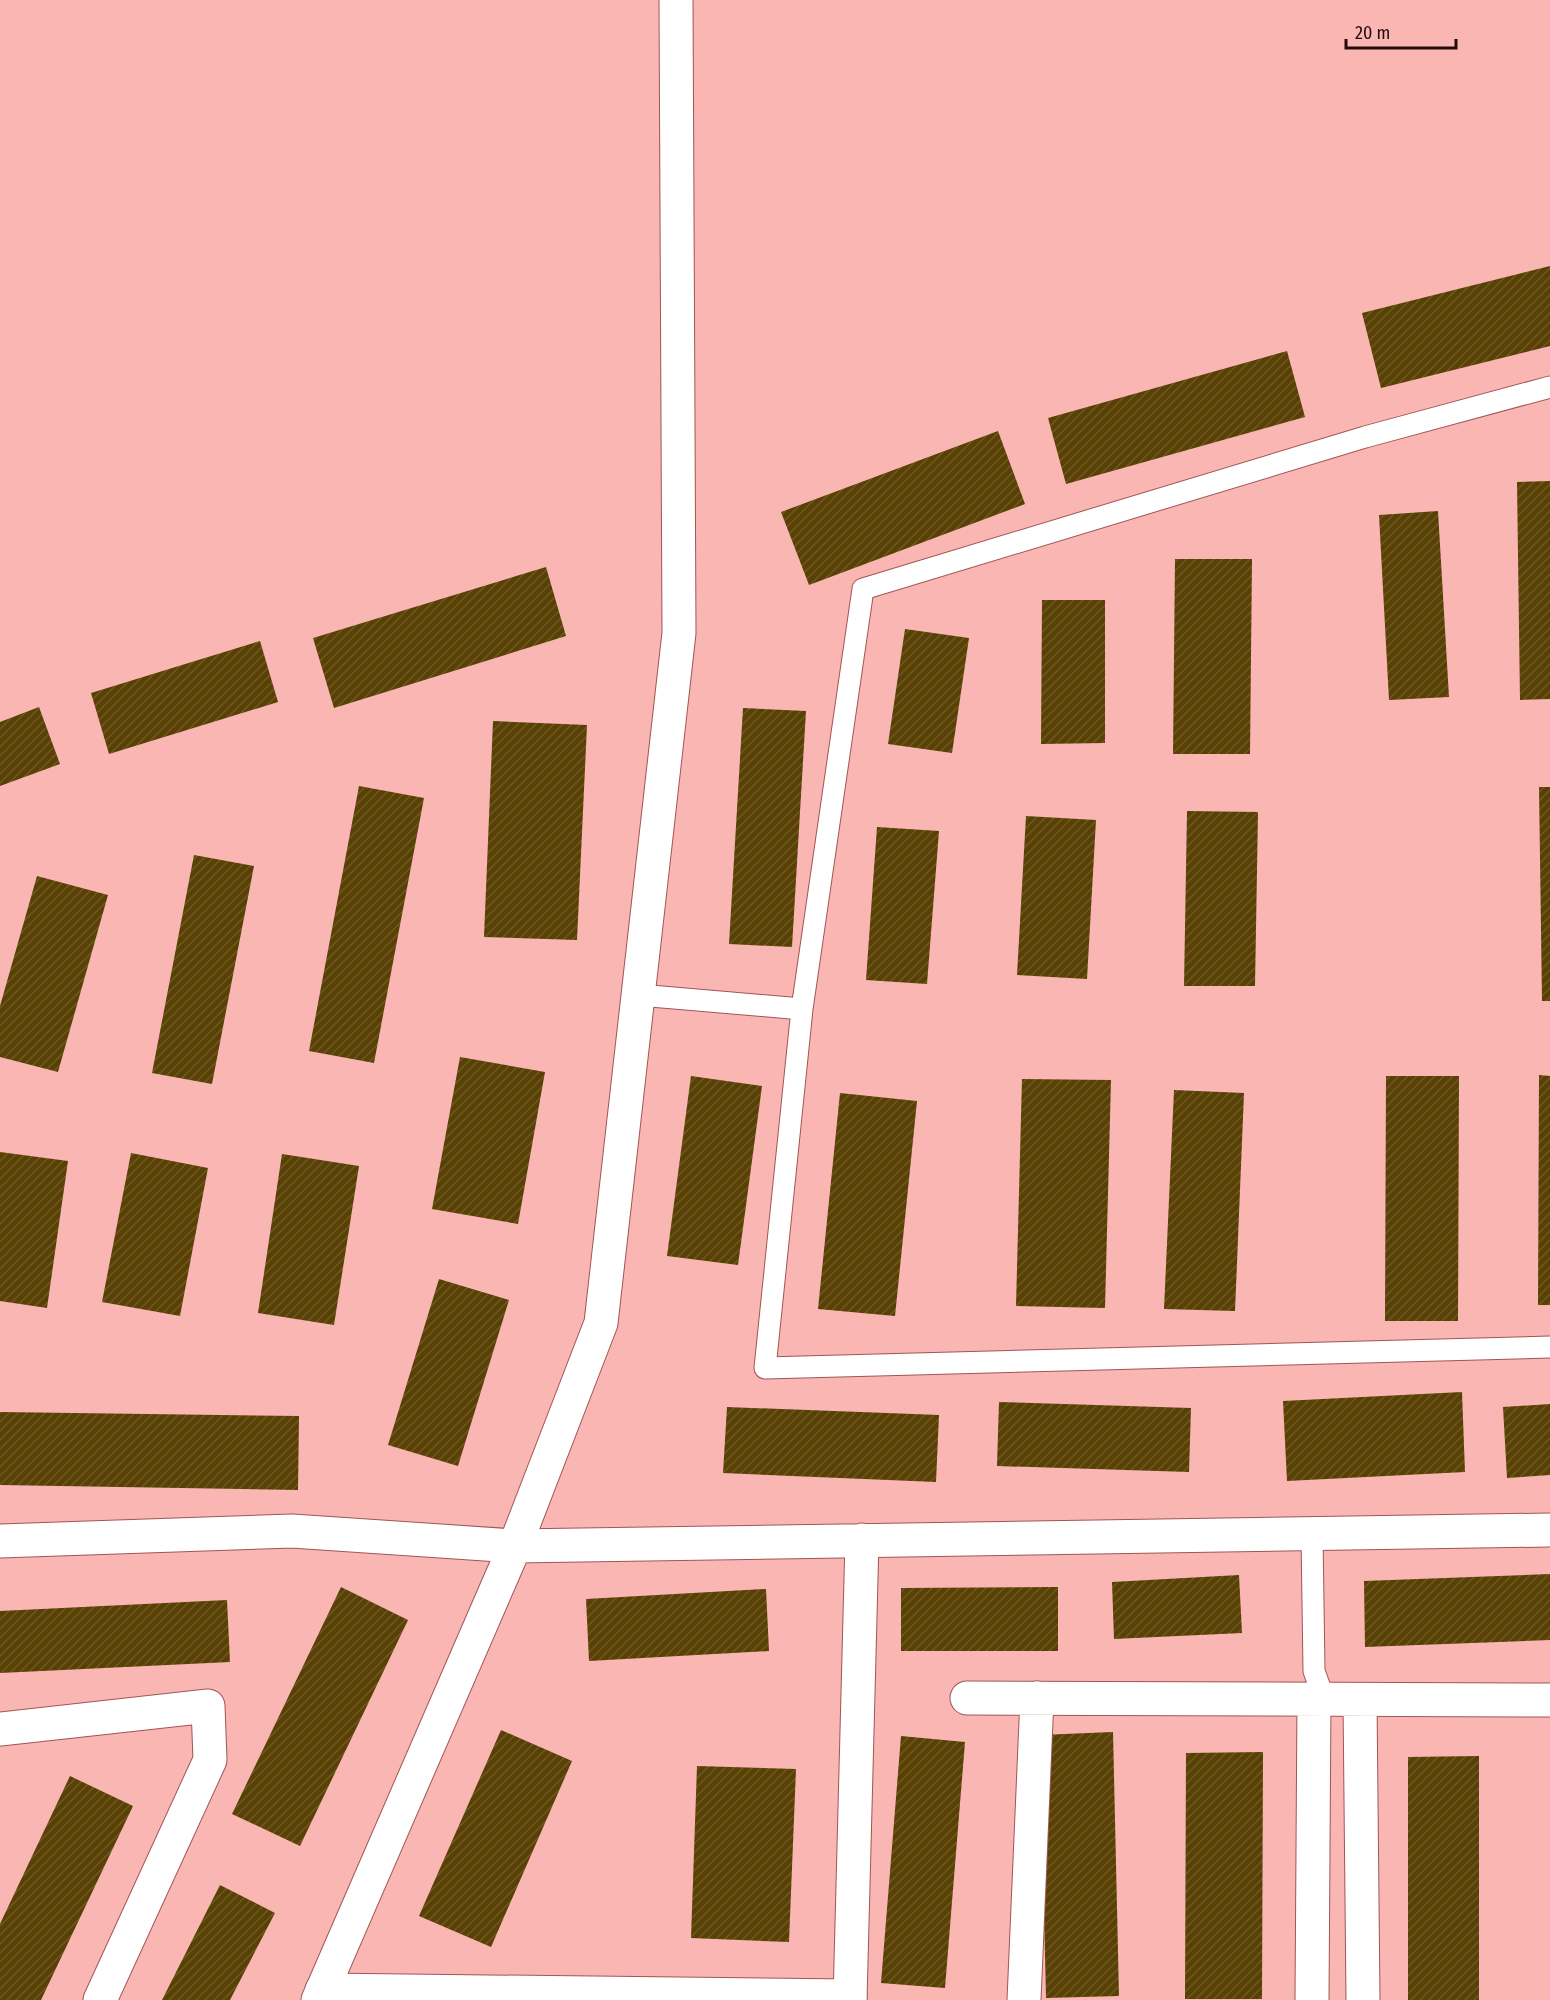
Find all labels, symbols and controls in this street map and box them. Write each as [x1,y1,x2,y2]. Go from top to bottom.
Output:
scale bar [1346,12,1456,50]
text: 20 m [1355,22,1390,44]

